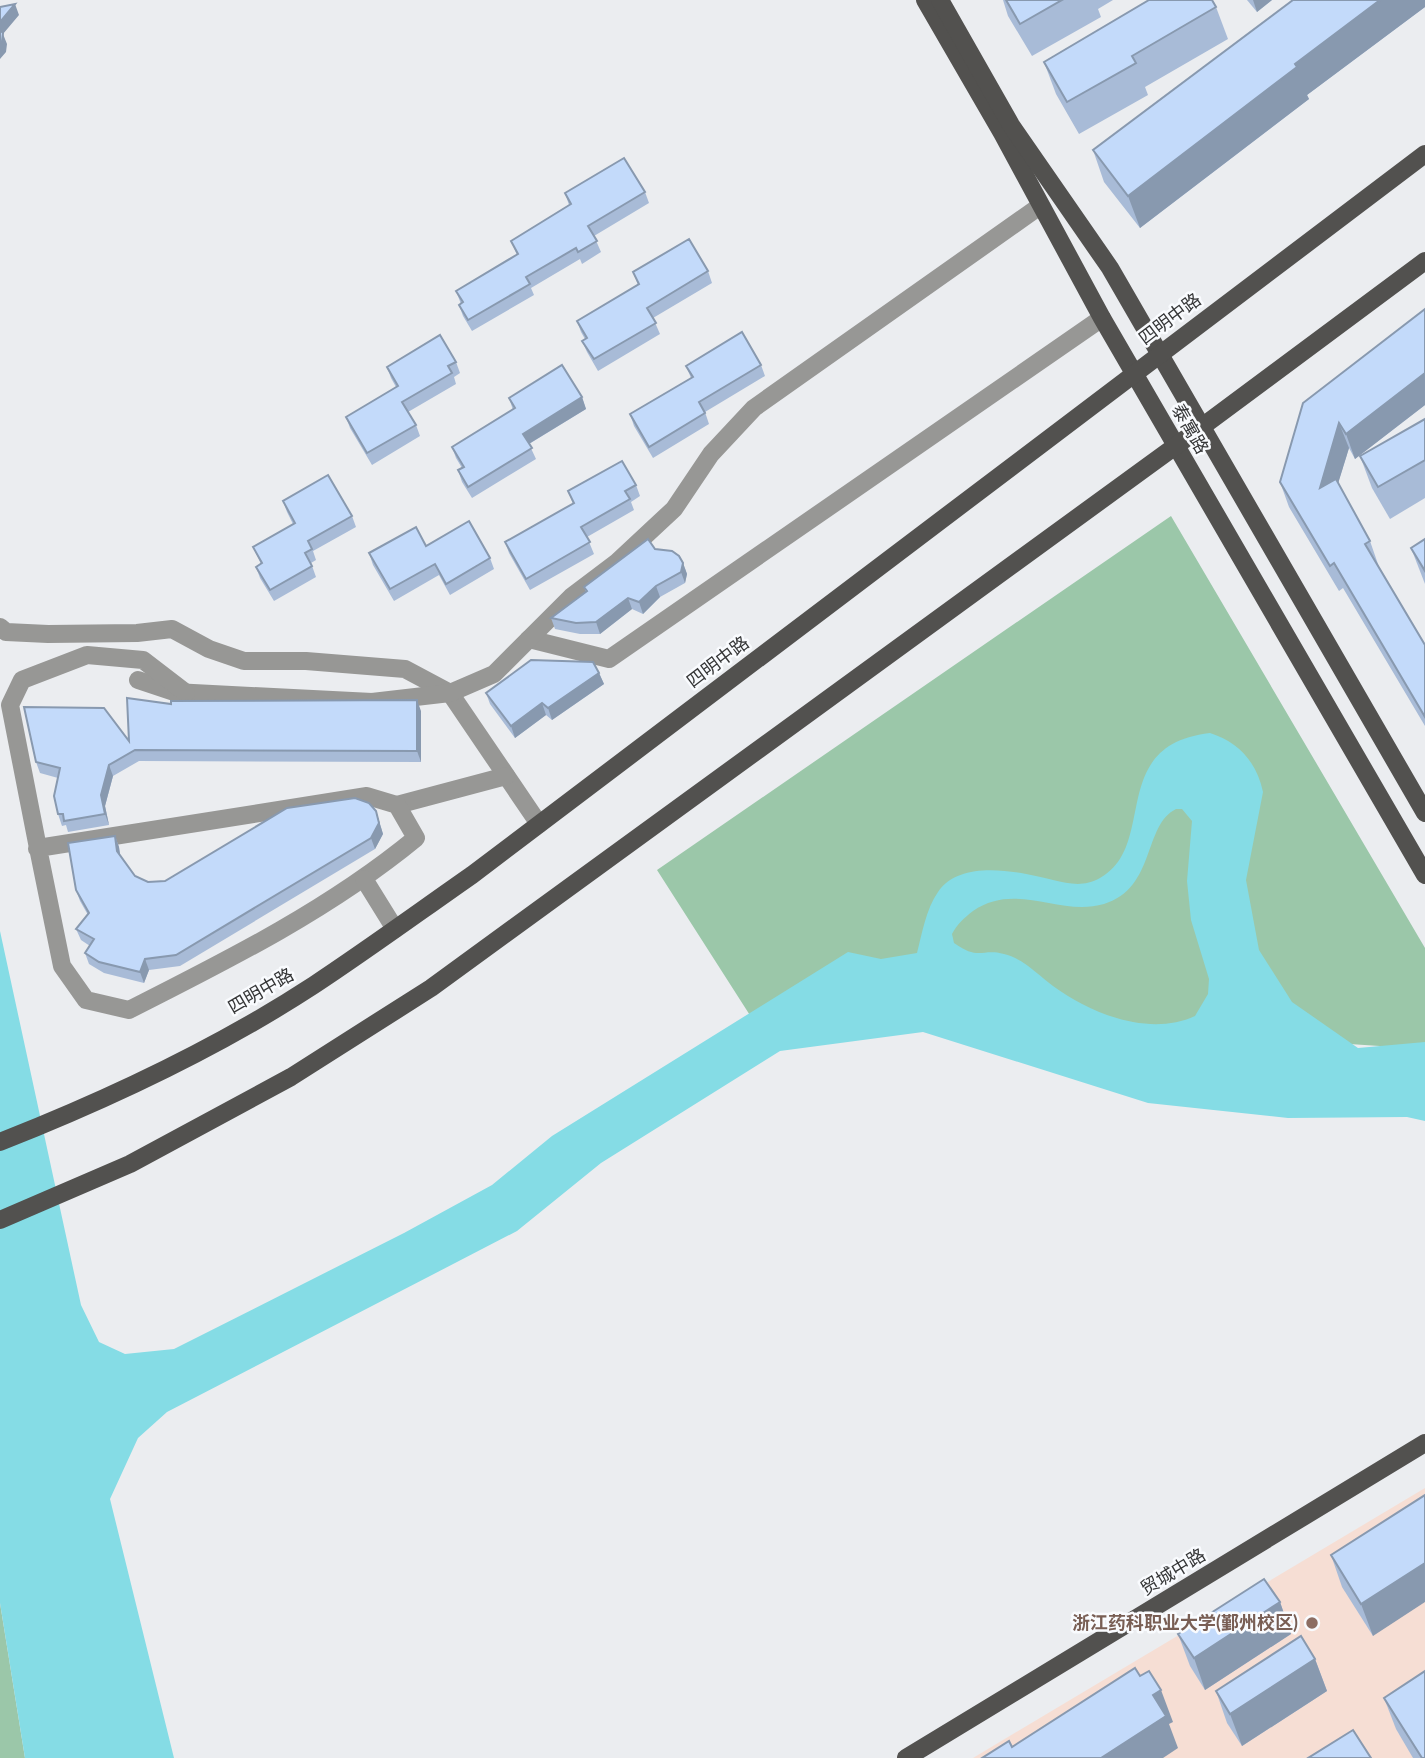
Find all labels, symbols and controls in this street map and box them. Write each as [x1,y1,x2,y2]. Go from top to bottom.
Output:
street label: 四明中路 [1134,288,1205,349]
street label: 泰寓路 [1168,400,1214,457]
street label: 四明中路 [682,631,753,692]
street label: 四明中路 [224,963,297,1018]
street label: 贸城中路 [1136,1543,1209,1599]
place label: 浙江药科职业大学(鄞州校区) [1072,1611,1298,1633]
marker: 浙江药科职业大学(鄞州校区) [1304,1615,1320,1631]

